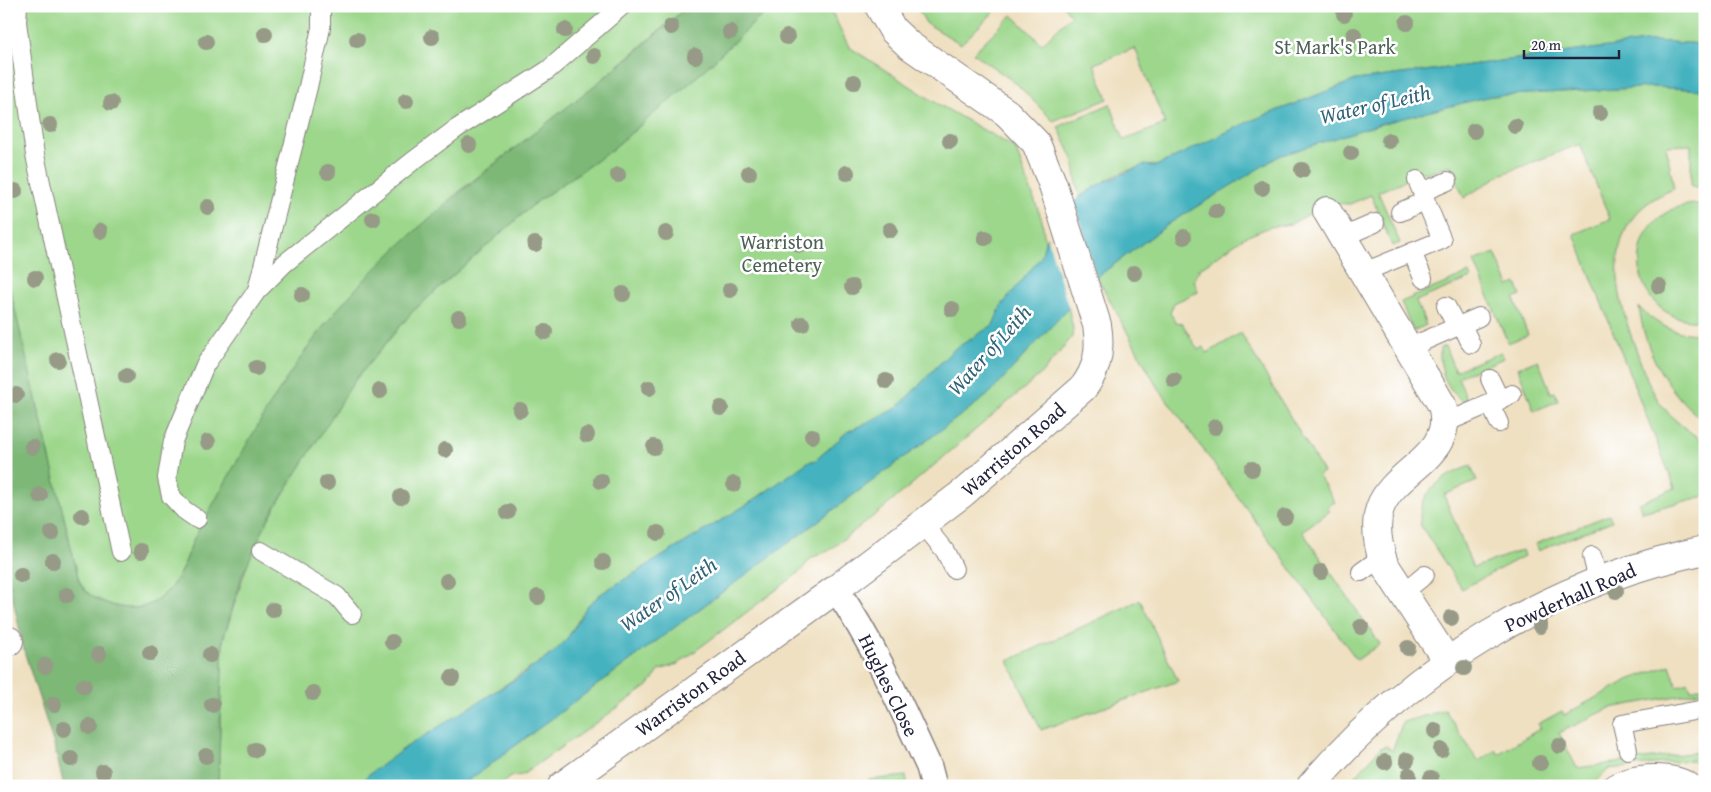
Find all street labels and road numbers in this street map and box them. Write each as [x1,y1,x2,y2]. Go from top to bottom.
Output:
street label: Warriston Road [954,395,1072,503]
street label: Powderhall Road [1500,555,1641,639]
street label: Hughes Close [852,629,926,741]
street label: Warriston Road [629,643,752,743]

